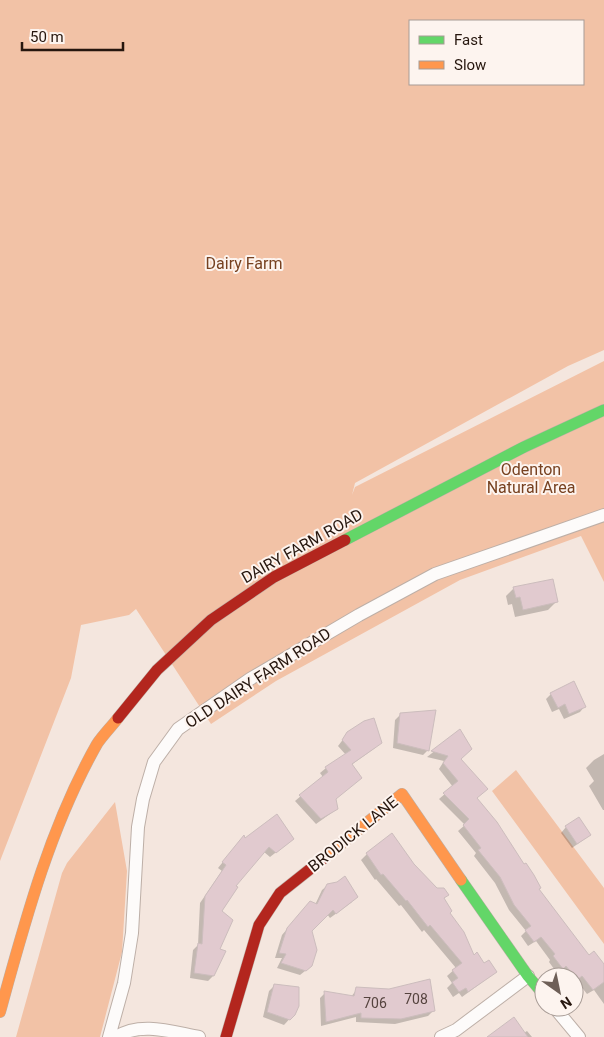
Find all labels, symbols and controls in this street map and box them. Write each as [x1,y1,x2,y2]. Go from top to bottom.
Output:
scale bar [22,20,124,52]
legend [409,20,584,85]
text: 50 m [30,28,64,46]
text: Fast [454,31,483,49]
text: Slow [454,56,486,74]
park label: Dairy Farm [206,254,282,273]
park label: Odenton Natural Area [487,460,575,497]
street label: DAIRY FARM ROAD [238,505,366,587]
street label: OLD DAIRY FARM ROAD [182,624,334,732]
street label: BRODICK LANE [304,792,402,876]
north arrow [534,967,584,1017]
house number: 708 [404,991,428,1007]
text: N [558,993,575,1012]
house number: 706 [363,995,387,1011]

